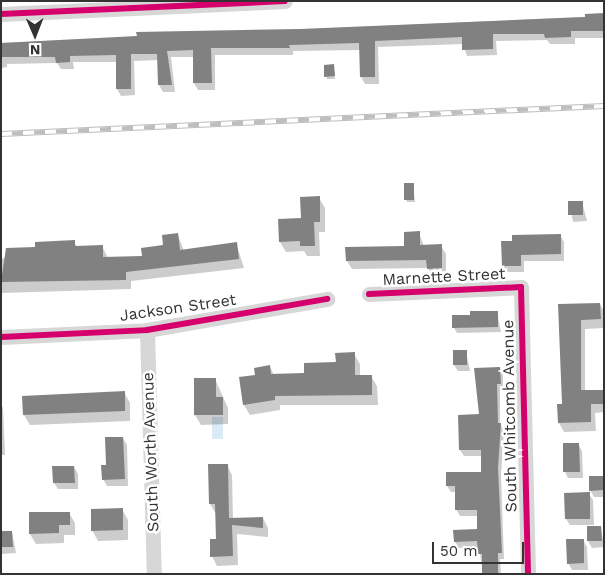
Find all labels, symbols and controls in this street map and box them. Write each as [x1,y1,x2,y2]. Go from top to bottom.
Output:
north arrow [10,10,60,60]
text: N [30,42,41,58]
street label: Marnette Street [382,264,506,290]
street label: Jackson Street [119,290,237,326]
street label: South Whitcomb Avenue [499,319,521,513]
street label: South Worth Avenue [139,371,163,533]
scale bar [435,532,528,564]
text: 50 m [440,542,477,560]

